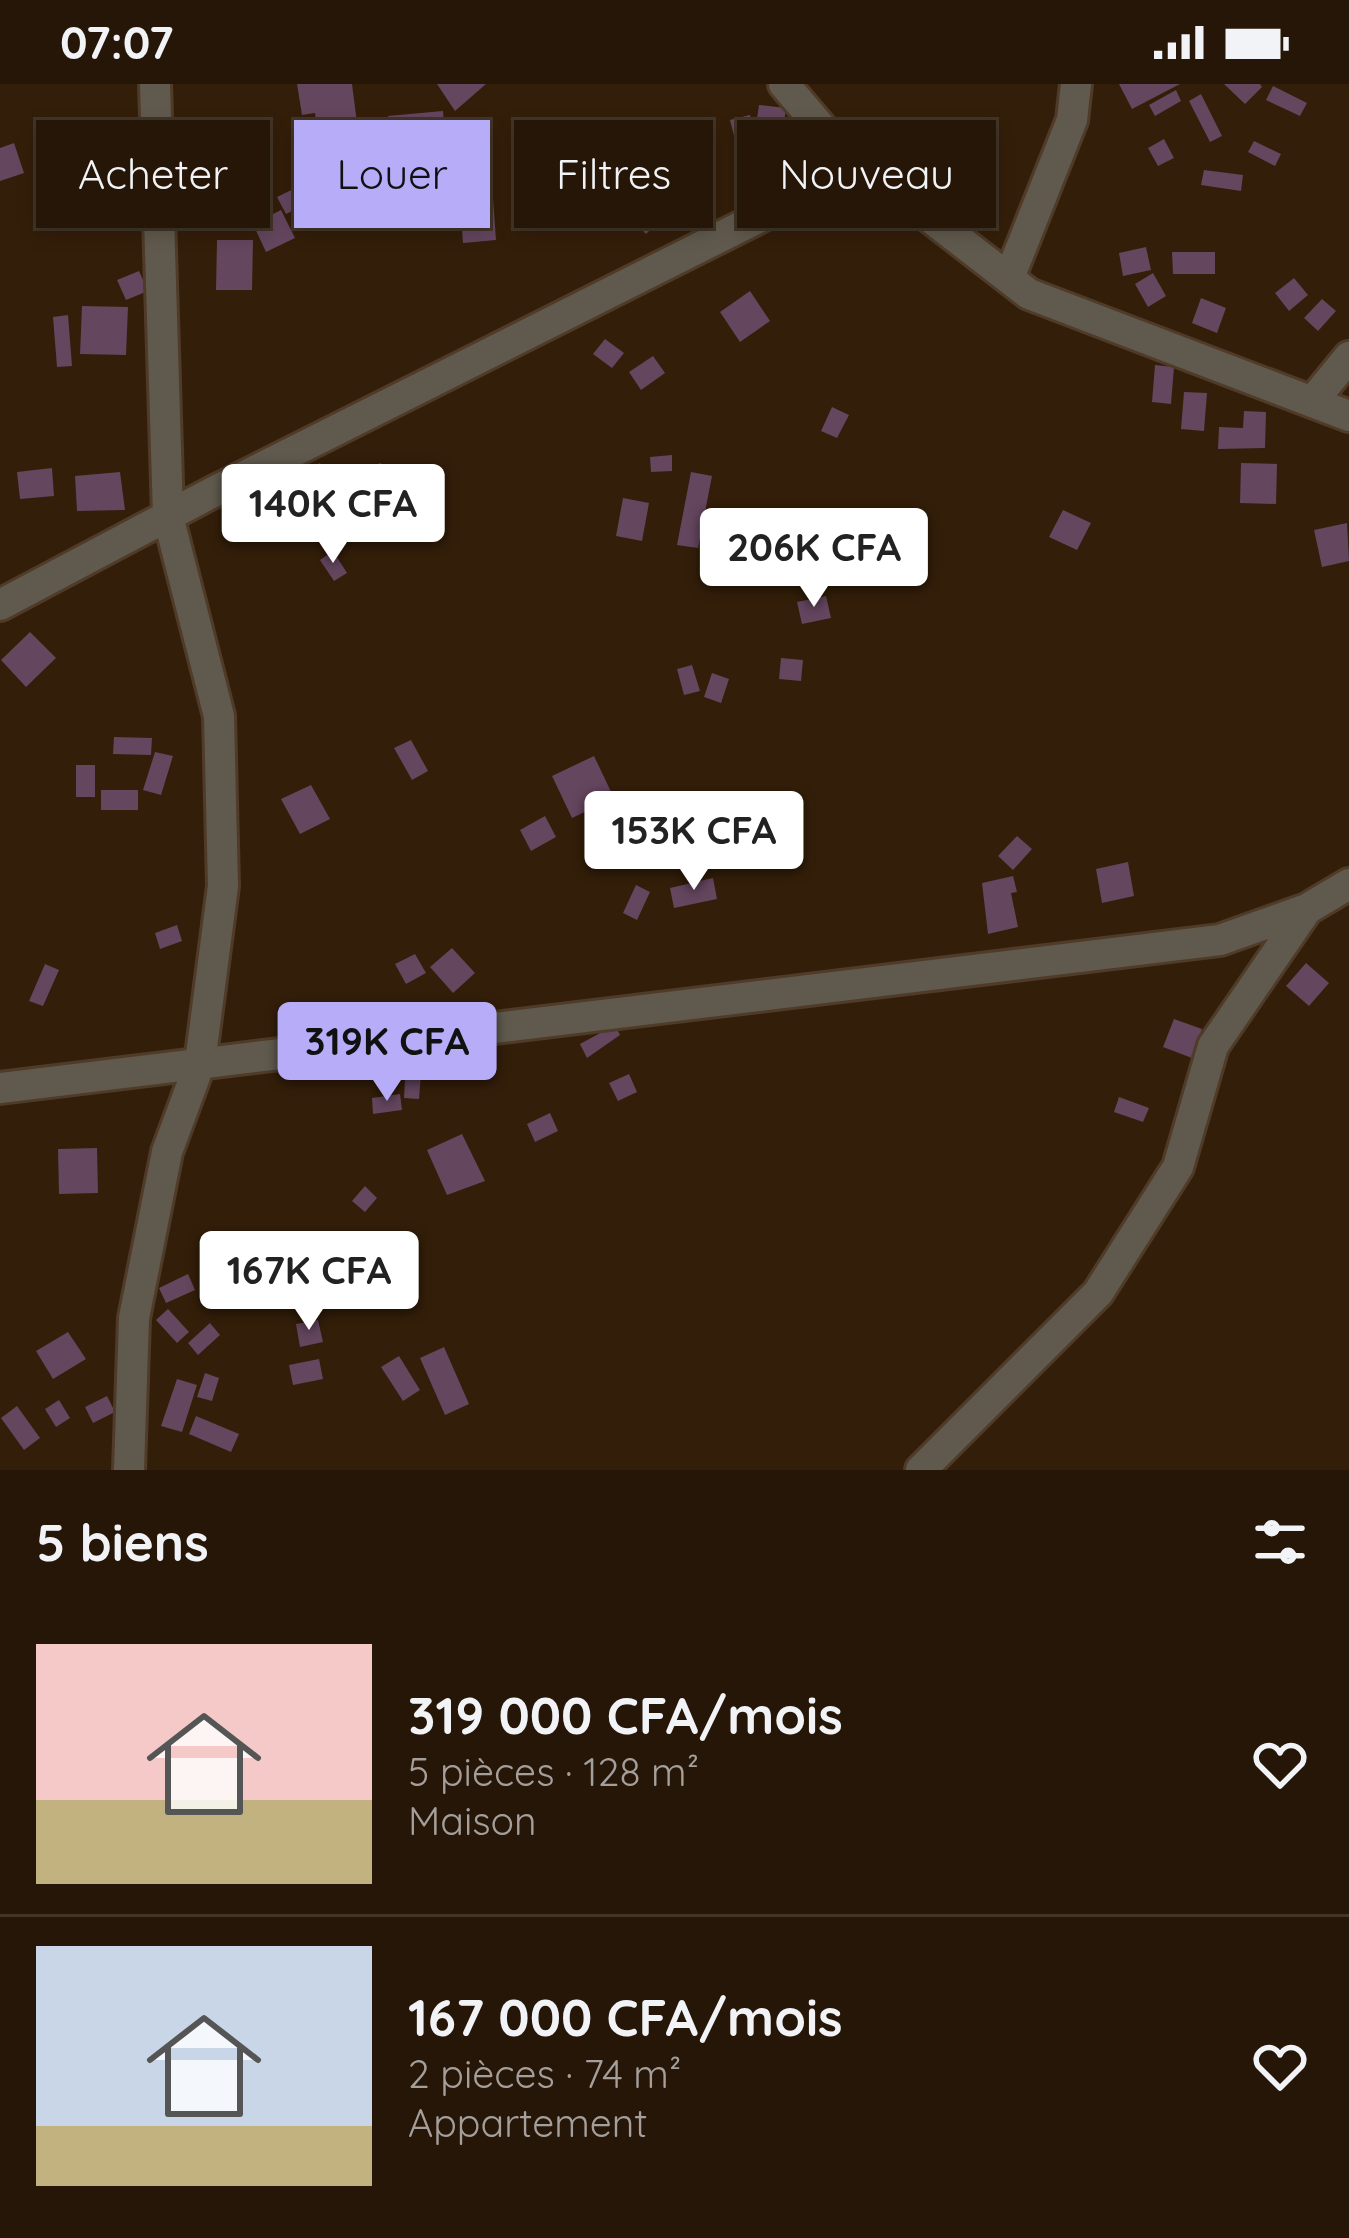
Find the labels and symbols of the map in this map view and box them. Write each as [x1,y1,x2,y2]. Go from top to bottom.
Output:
pin: 140K CFA [209,464,457,566]
pin: 206K CFA [690,508,938,610]
pin: 153K CFA [570,791,818,893]
pin: 319K CFA [263,1002,511,1104]
pin: 167K CFA [185,1231,433,1333]

